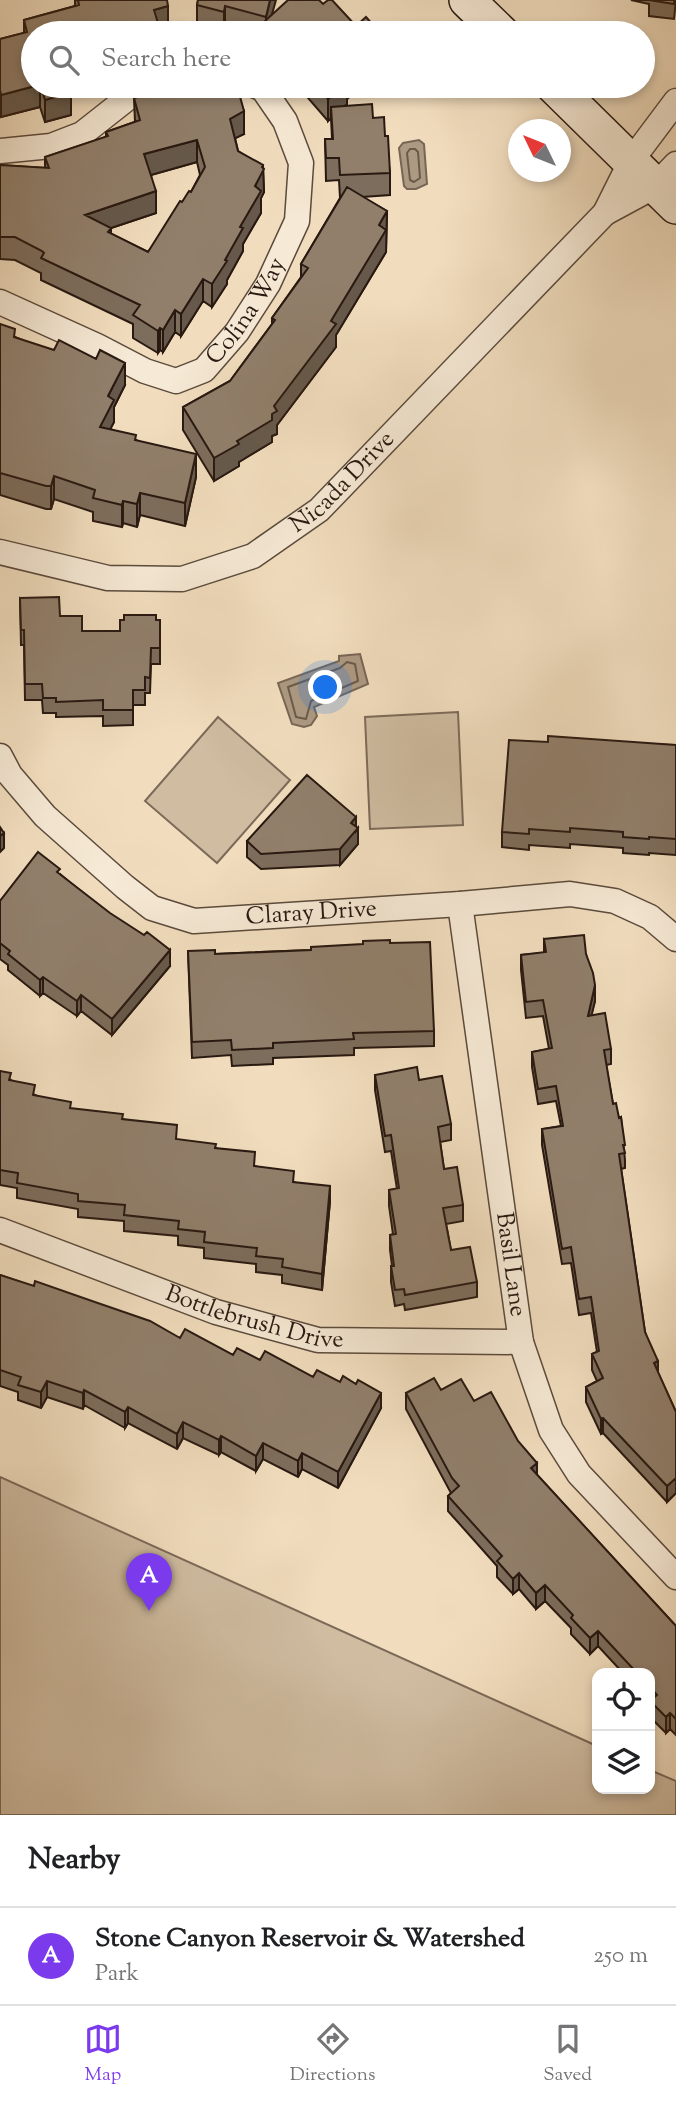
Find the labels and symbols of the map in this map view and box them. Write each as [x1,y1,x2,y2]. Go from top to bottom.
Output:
north arrow [508,119,571,182]
street label: Colina Way [198,252,295,373]
street label: Nicada Drive [283,424,403,542]
your location [308,670,342,704]
street label: Claray Drive [245,892,378,935]
street label: Basil Lane [486,1210,534,1319]
street label: Bottlebrush Drive [160,1277,344,1357]
pin: A [126,1553,172,1611]

